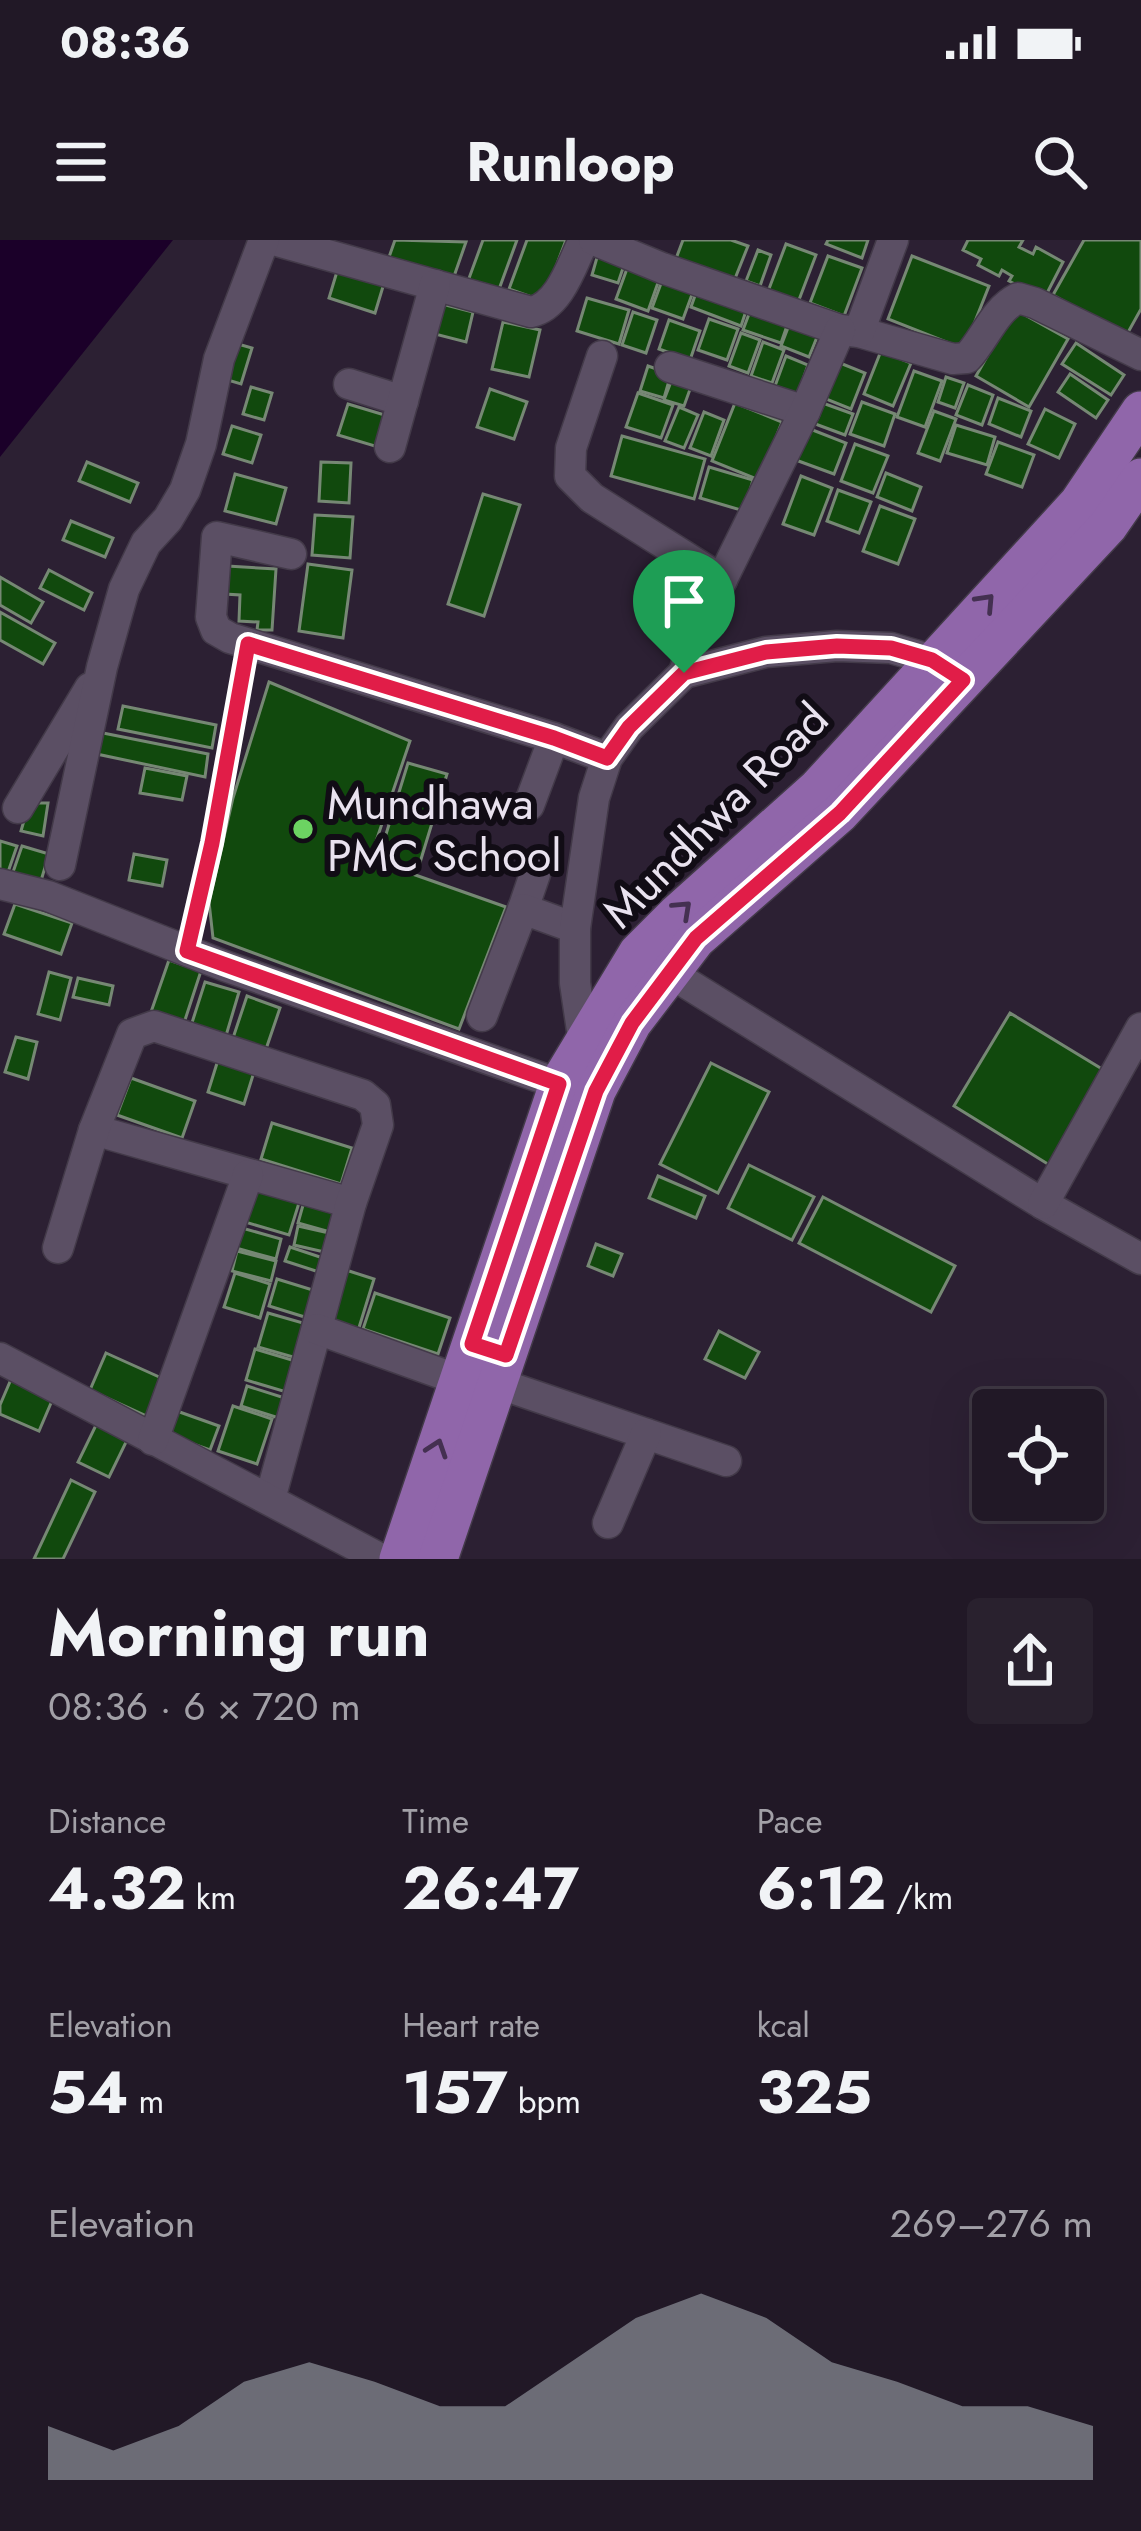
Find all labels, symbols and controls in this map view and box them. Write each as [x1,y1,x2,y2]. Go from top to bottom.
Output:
text: 08:36 [60,10,191,75]
text: Runloop [466,123,675,201]
icon: menu [48,129,114,195]
icon: search [1027,129,1093,195]
pin [633,550,735,673]
icon: arrive [651,568,717,634]
one-way arrow [972,595,994,616]
street label: Mundhwa Road [588,688,843,943]
place label: Mundhawa PMC School [327,771,562,888]
marker: Mundhawa PMC School [290,816,316,842]
one-way arrow [669,902,690,923]
map controls [972,1389,1104,1521]
button: locate [972,1389,1104,1521]
one-way arrow [422,1438,447,1459]
text: Morning run [48,1585,430,1681]
button: share [967,1598,1093,1724]
text: 08:36 · 6 × 720 m [48,1678,361,1735]
text: Distance [48,1798,166,1845]
text: Time [402,1798,469,1845]
text: Pace [757,1798,822,1845]
text: 4.32 [48,1845,186,1932]
text: 26:47 [402,1845,579,1932]
text: 6:12 [757,1845,886,1932]
text: km [186,1874,236,1921]
text: /km [886,1874,953,1921]
text: Elevation [48,2002,172,2049]
text: Heart rate [402,2002,540,2049]
text: kcal [757,2002,810,2049]
text: 54 [48,2049,129,2136]
text: 157 [402,2049,508,2136]
text: 325 [757,2049,872,2136]
text: m [129,2078,164,2125]
text: bpm [508,2078,581,2125]
text: Elevation [48,2195,195,2252]
text: 269–276 m [890,2195,1093,2252]

